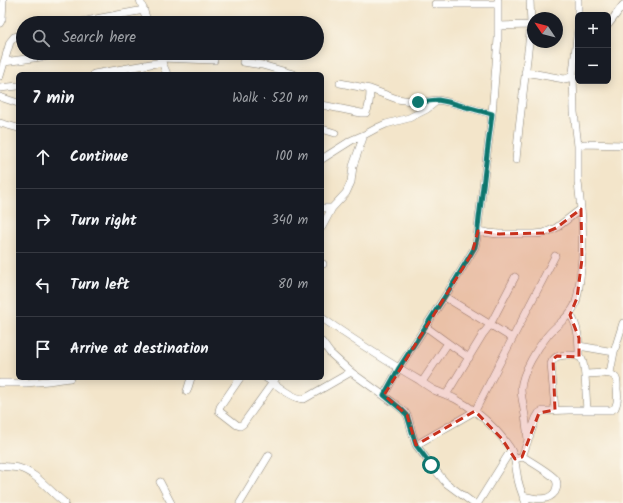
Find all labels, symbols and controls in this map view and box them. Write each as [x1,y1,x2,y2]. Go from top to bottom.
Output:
north arrow [527,12,563,48]
map controls [575,12,611,84]
button: + [575,12,611,48]
search box [16,16,324,60]
text: Search here [62,26,136,50]
icon: search [30,27,52,49]
button: − [575,48,611,84]
text: 7 min [32,85,74,112]
text: Walk · 520 m [232,88,308,109]
route end [409,93,427,111]
text: Continue [70,145,128,169]
icon: ahead [32,146,54,168]
text: 100 m [275,146,308,167]
text: Turn right [70,209,137,233]
icon: right [32,210,54,232]
text: 340 m [271,210,308,231]
text: Turn left [70,273,130,297]
icon: left [32,274,54,296]
text: 80 m [278,274,308,295]
text: Arrive at destination [70,337,209,361]
icon: arrive [32,338,54,360]
route start [422,456,440,474]

